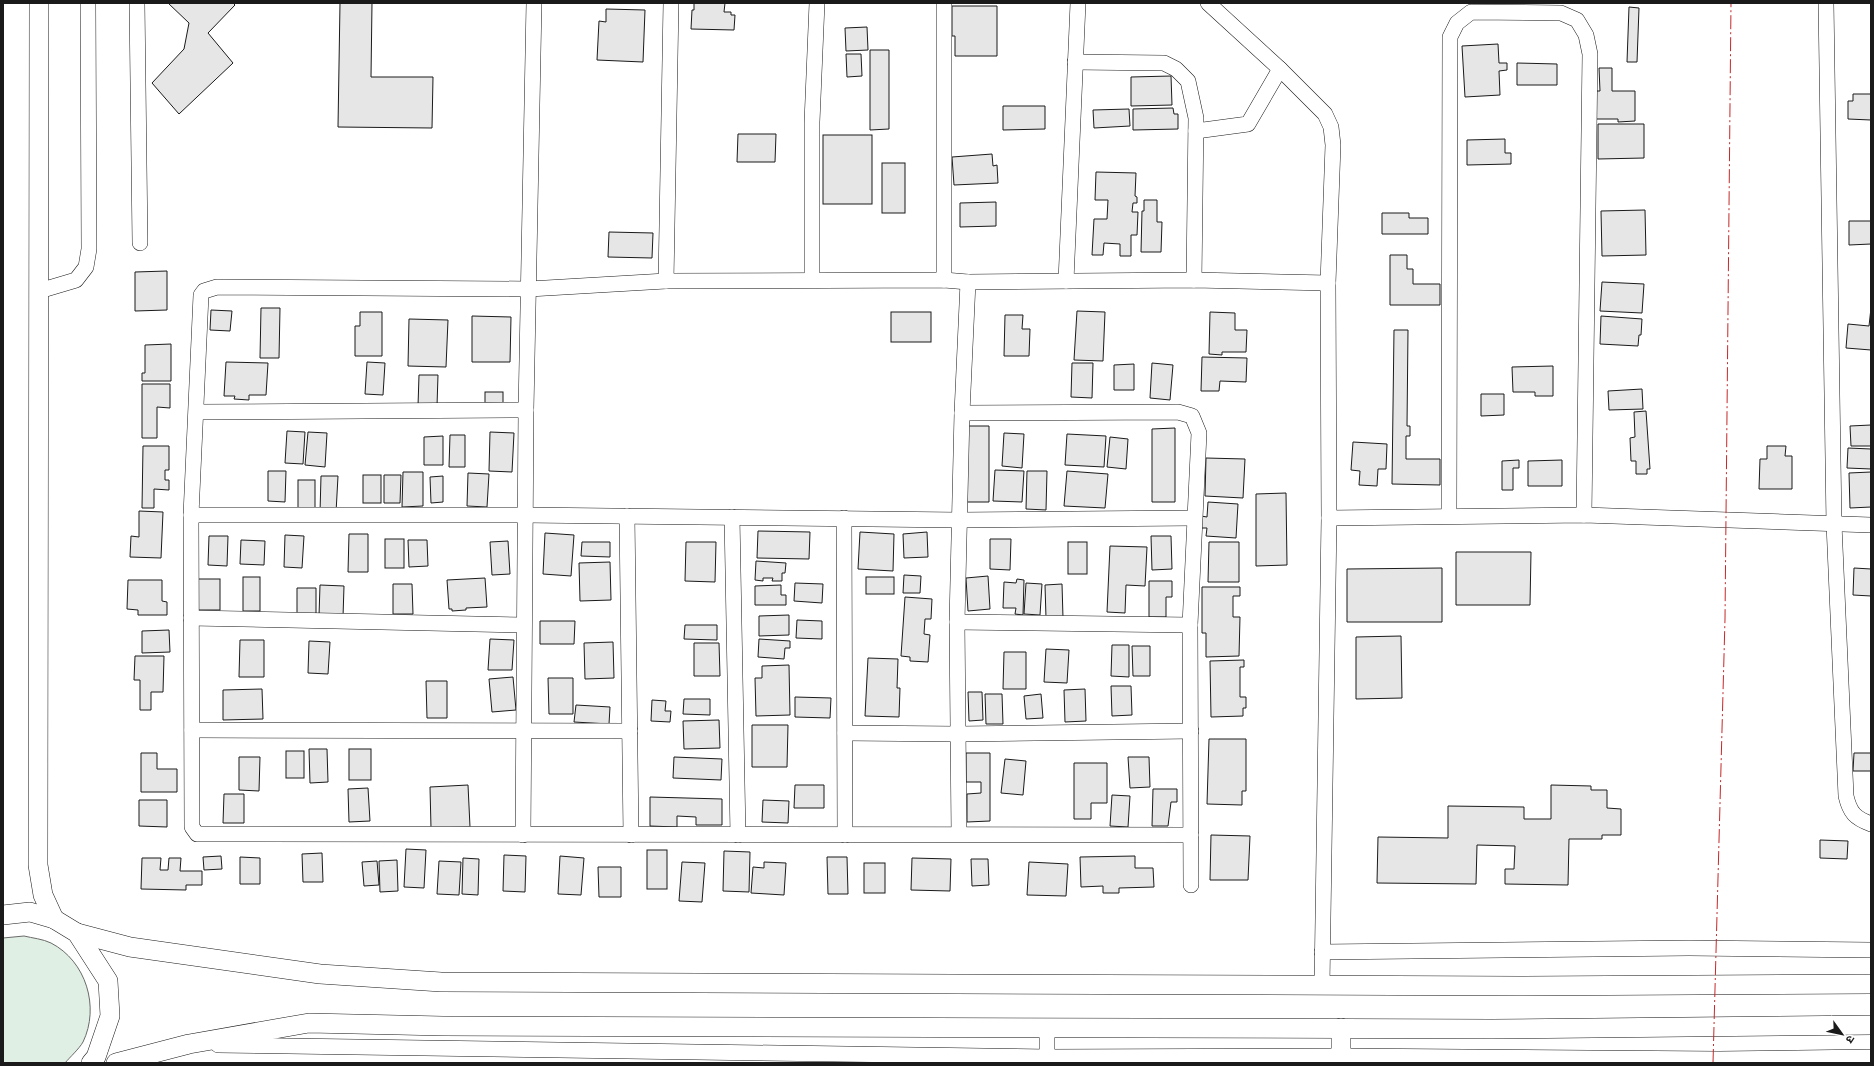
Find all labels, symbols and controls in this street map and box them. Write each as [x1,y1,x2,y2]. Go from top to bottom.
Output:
north arrow [1822,1014,1862,1054]
text: उ [1843,1033,1857,1046]

